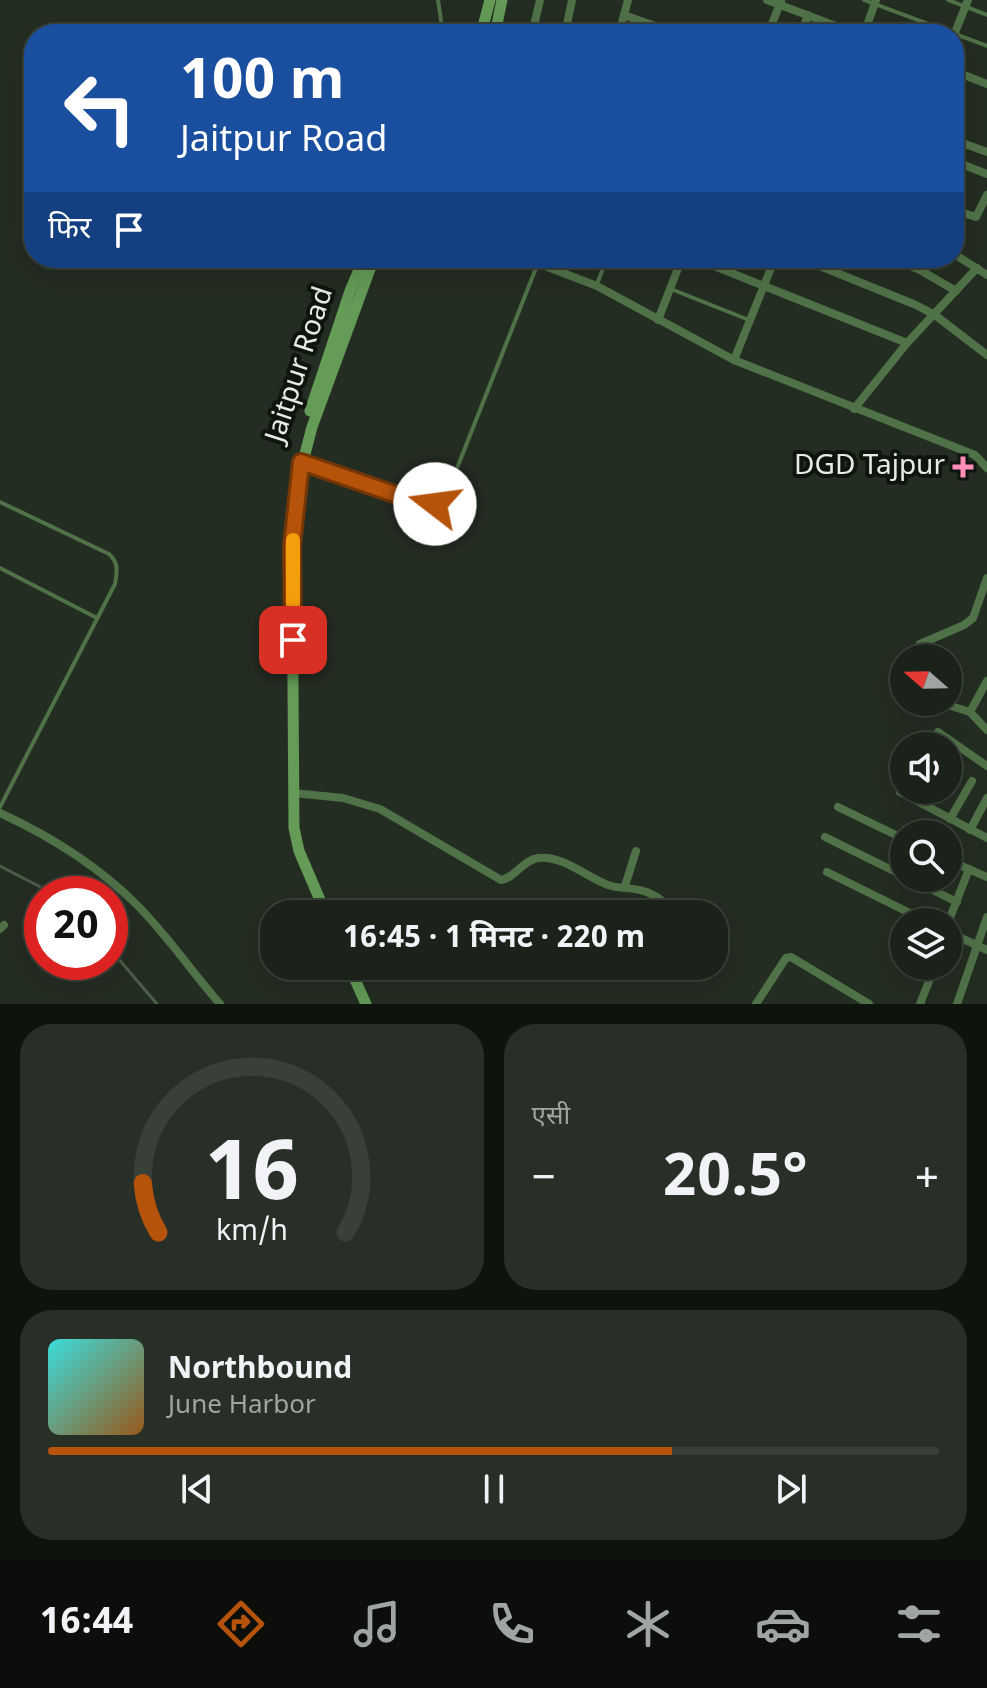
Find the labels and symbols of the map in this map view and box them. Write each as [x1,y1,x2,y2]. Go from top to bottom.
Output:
street label: Jaitpur Road [258,283,343,450]
place label: DGD Tajpur [794,449,945,485]
marker: DGD Tajpur [952,456,974,478]
position arrow [393,462,477,546]
pin [259,606,327,674]
north arrow [890,644,962,716]
speed limit sign: 20 [24,876,128,980]

